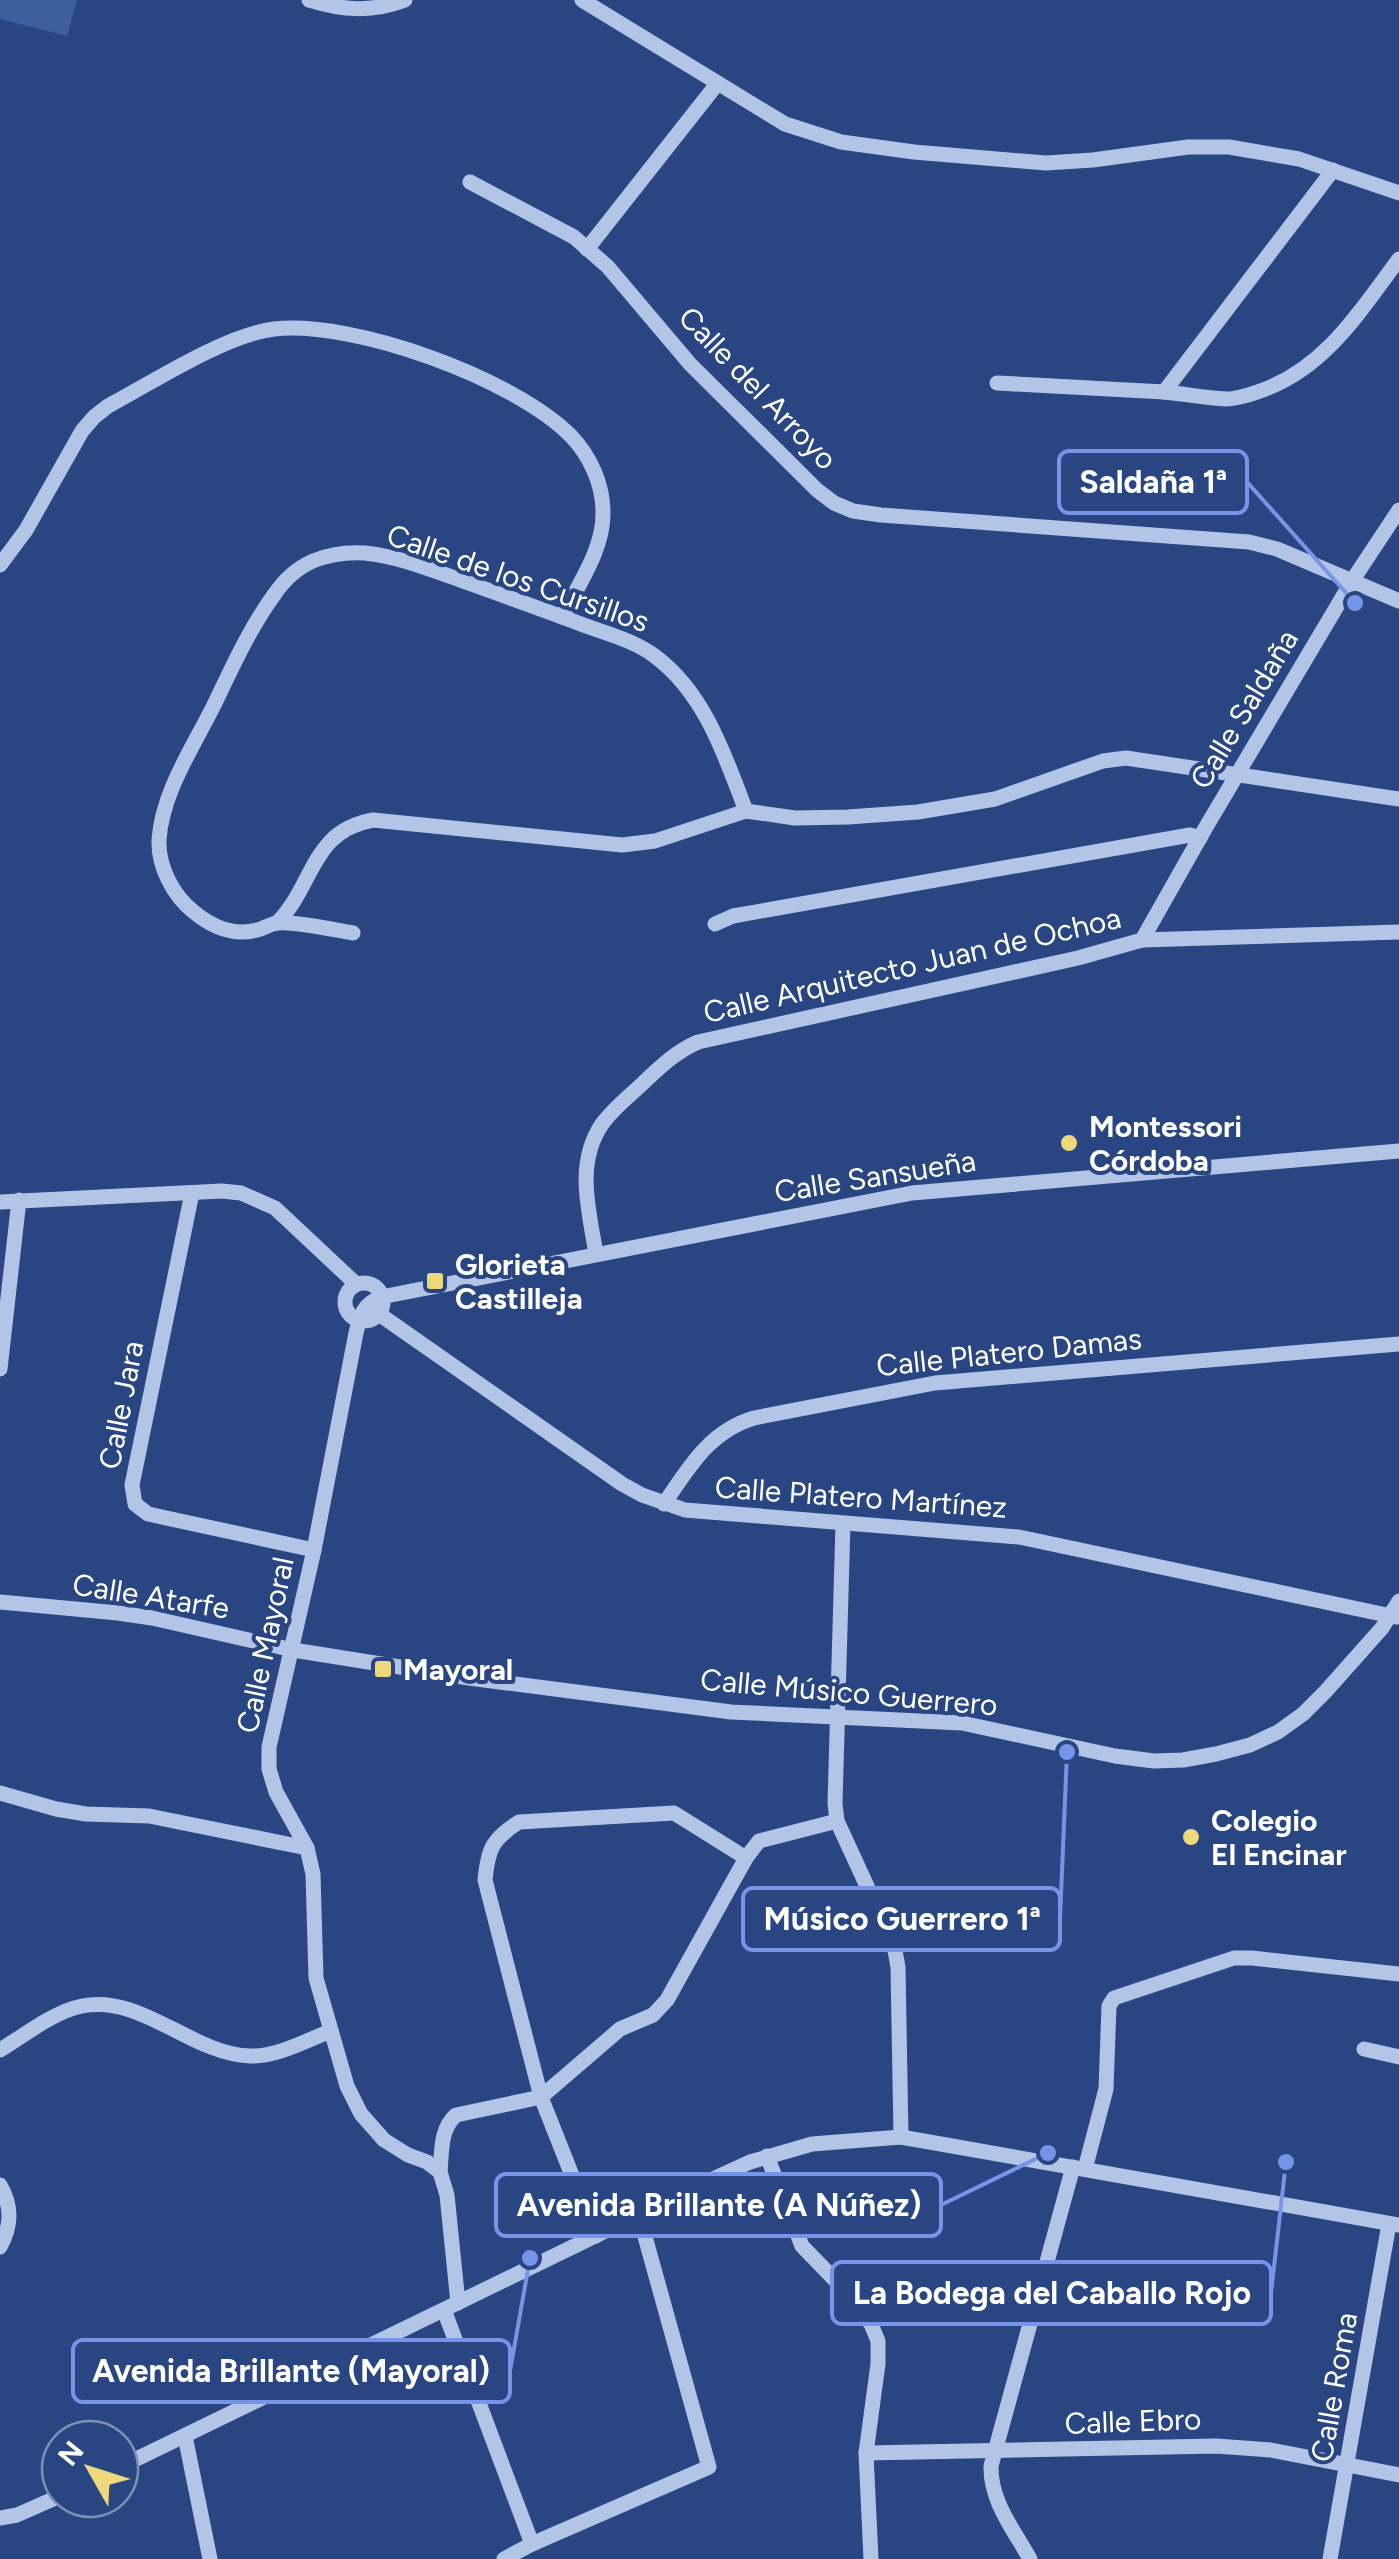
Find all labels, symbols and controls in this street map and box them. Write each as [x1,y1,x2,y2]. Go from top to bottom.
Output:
street label: Calle del Arroyo [671,299,845,477]
callout: Saldaña 1ª [1059,451,1247,513]
text: Saldaña 1ª [1079,463,1227,501]
street label: Calle de los Cursillos [382,516,654,640]
street label: Calle Saldaña [1182,623,1306,795]
street label: Calle Arquitecto Juan de Ochoa [700,899,1124,1031]
place label: Montessori Córdoba [1089,1108,1242,1179]
marker: Montessori Córdoba [1058,1132,1080,1154]
street label: Calle Sansueña [772,1142,978,1210]
place label: Glorieta Castilleja [455,1246,583,1317]
marker: Glorieta Castilleja [424,1270,446,1292]
street label: Calle Platero Damas [875,1320,1143,1384]
street label: Calle Jara [90,1338,152,1472]
street label: Calle Platero Martínez [714,1468,1008,1526]
street label: Calle Mayoral [228,1553,302,1737]
street label: Calle Atarfe [70,1565,232,1627]
place label: Mayoral [403,1651,513,1688]
marker: Mayoral [372,1658,394,1680]
street label: Calle Músico Guerrero [699,1661,999,1723]
place label: Colegio El Encinar [1211,1802,1347,1873]
marker: Colegio El Encinar [1180,1826,1202,1848]
callout: Músico Guerrero 1ª [743,1888,1060,1950]
text: Músico Guerrero 1ª [764,1900,1040,1938]
callout: Avenida Brillante (A Núñez) [496,2174,941,2236]
text: Avenida Brillante (A Núñez) [517,2186,921,2224]
callout: La Bodega del Caballo Rojo [832,2262,1271,2324]
text: La Bodega del Caballo Rojo [853,2274,1251,2312]
street label: Calle Roma [1303,2309,1365,2465]
callout: Avenida Brillante (Mayoral) [73,2340,510,2402]
text: Avenida Brillante (Mayoral) [92,2352,490,2390]
street label: Calle Ebro [1064,2400,1202,2442]
north arrow [40,2419,140,2519]
text: N [51,2434,91,2472]

